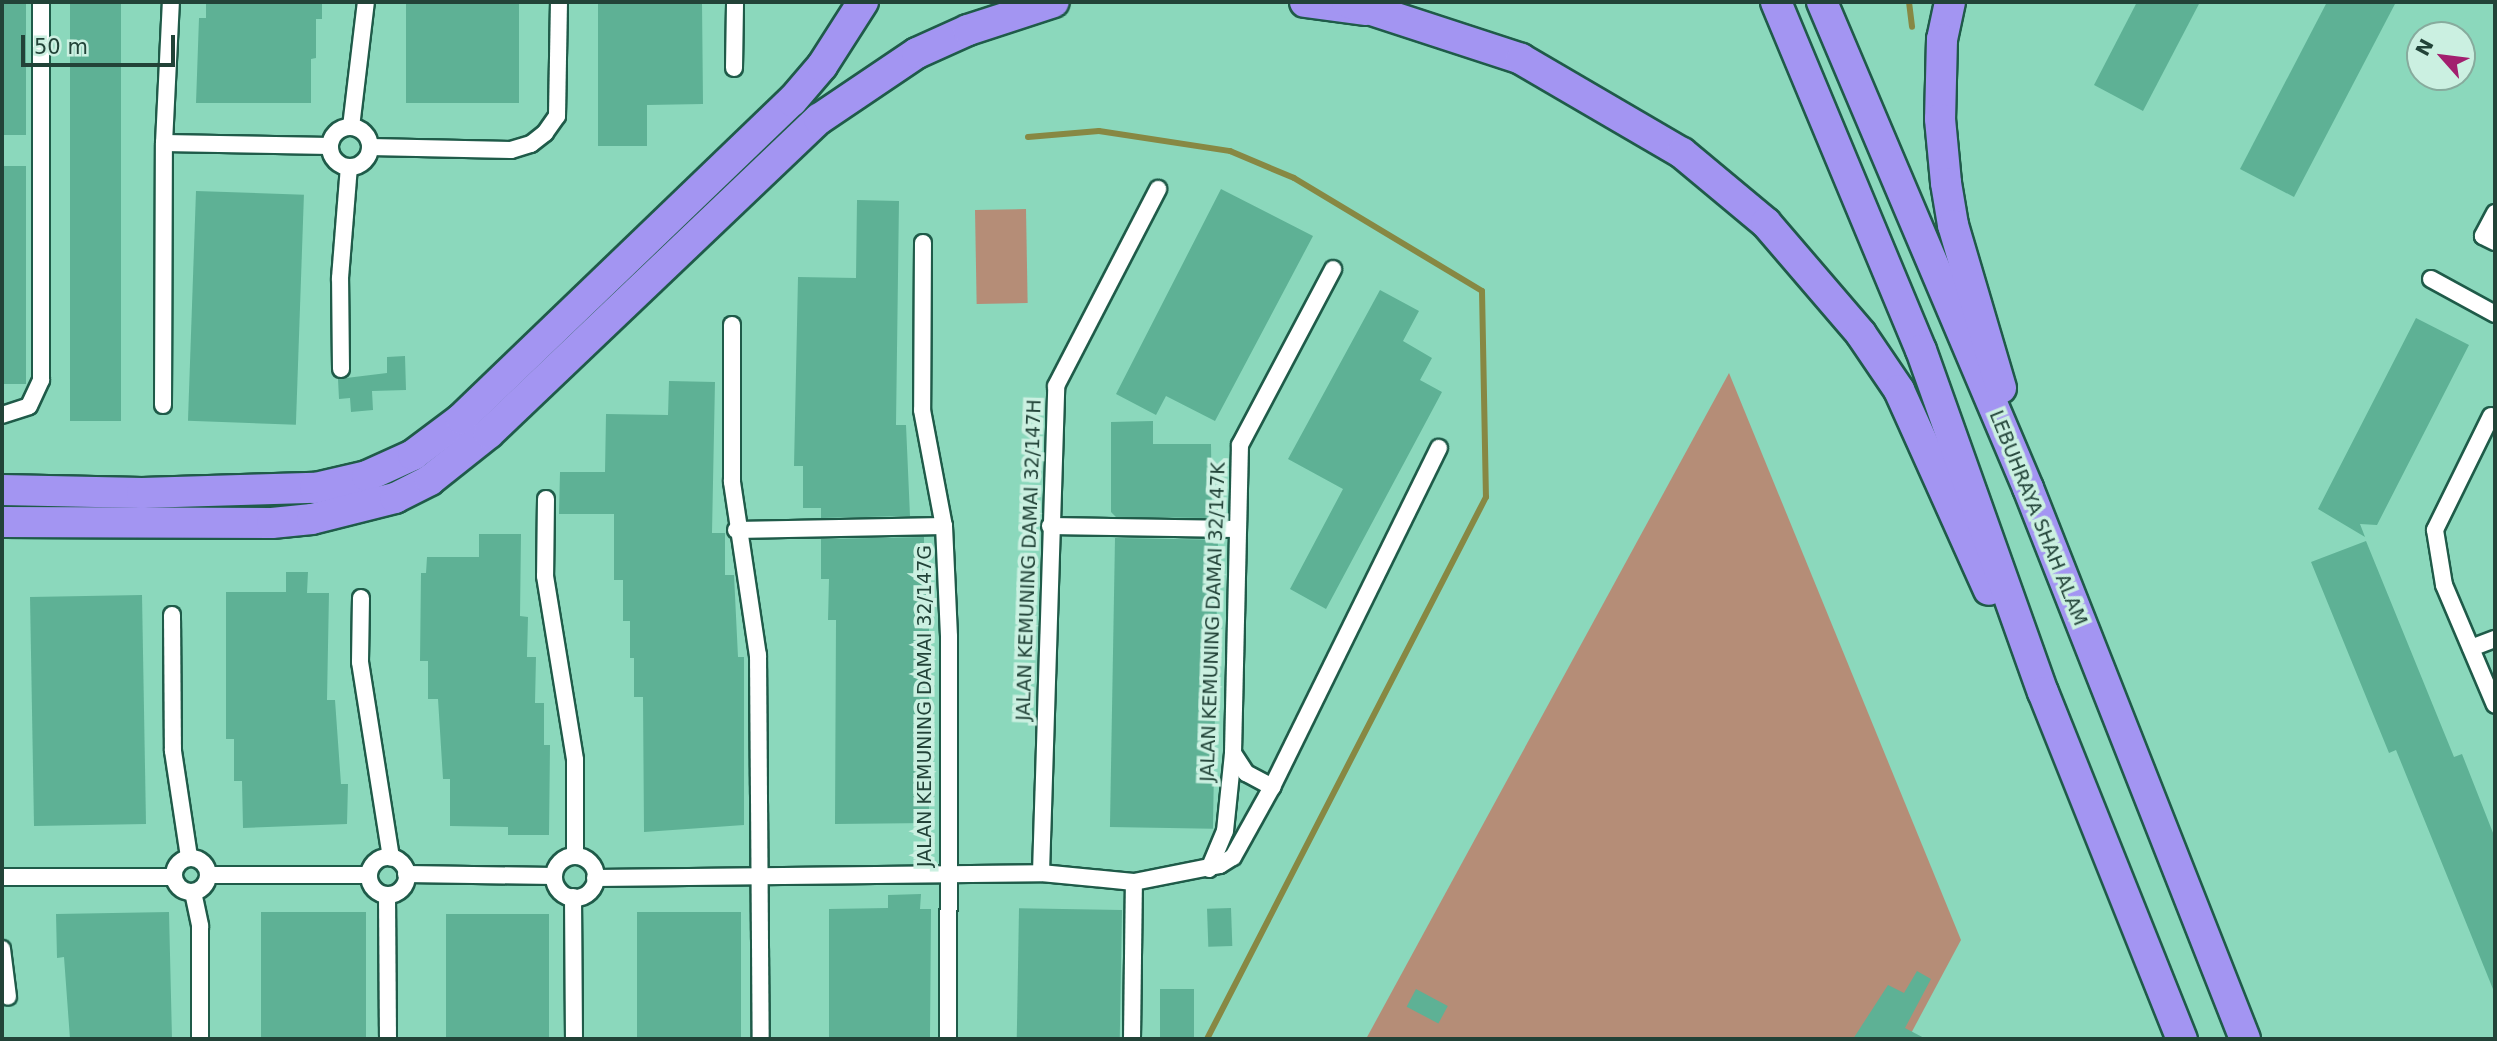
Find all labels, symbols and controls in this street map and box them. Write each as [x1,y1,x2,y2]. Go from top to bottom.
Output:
scale bar [24,21,178,65]
north arrow [2406,21,2476,91]
text: 50 m [34,35,88,59]
text: N [2411,35,2438,59]
street label: JALAN KEMUNING DAMAI 32/147H [1012,399,1046,721]
street label: LEBUHRAYA SHAH ALAM [1984,407,2092,629]
street label: JALAN KEMUNING DAMAI 32/147K [1196,462,1230,782]
street label: JALAN KEMUNING DAMAI 32/147G [914,545,936,867]

